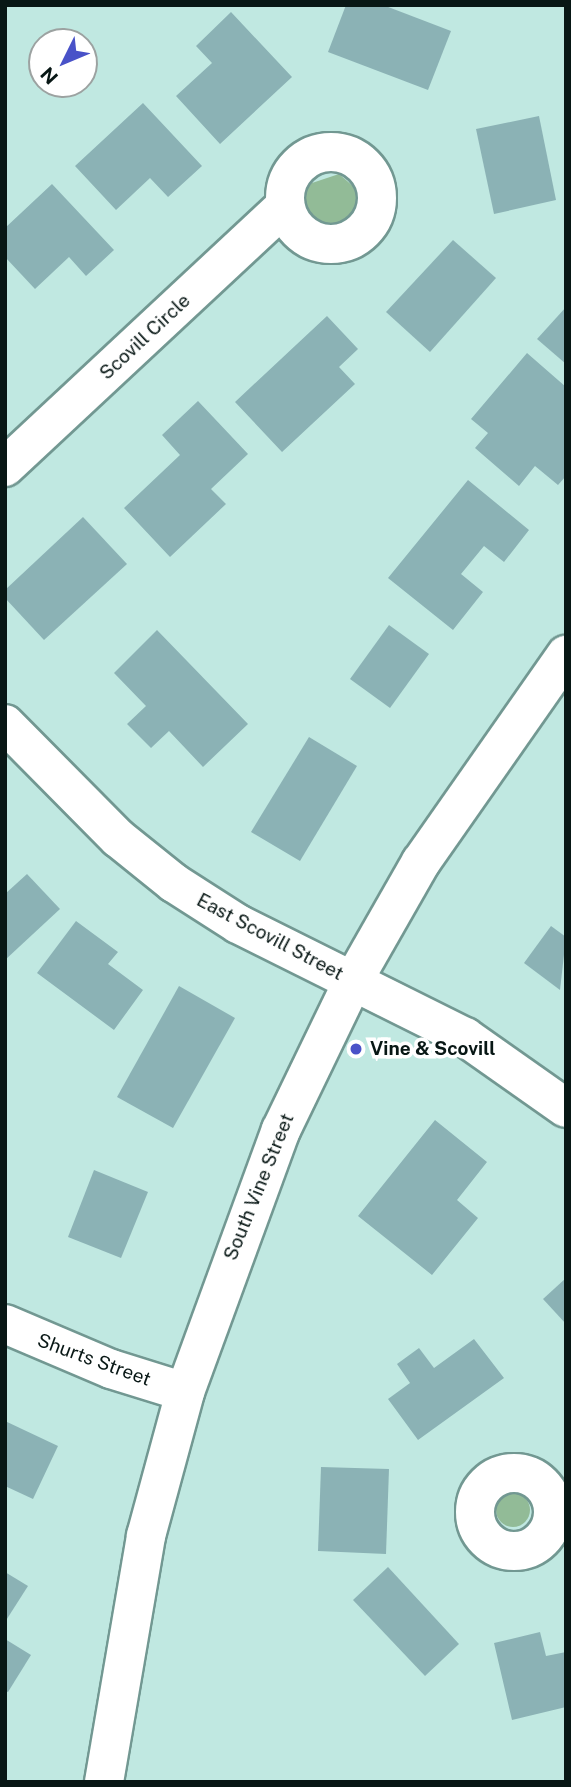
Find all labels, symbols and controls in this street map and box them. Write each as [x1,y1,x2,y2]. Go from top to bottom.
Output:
north arrow [28,28,98,98]
text: N [36,63,62,89]
street label: Scovill Circle [95,289,195,385]
street label: East Scovill Street [193,889,347,985]
place label: Vine & Scovill [370,1038,495,1060]
marker: Vine & Scovill [348,1041,364,1057]
street label: South Vine Street [219,1110,299,1264]
street label: Shurts Street [34,1329,154,1391]

